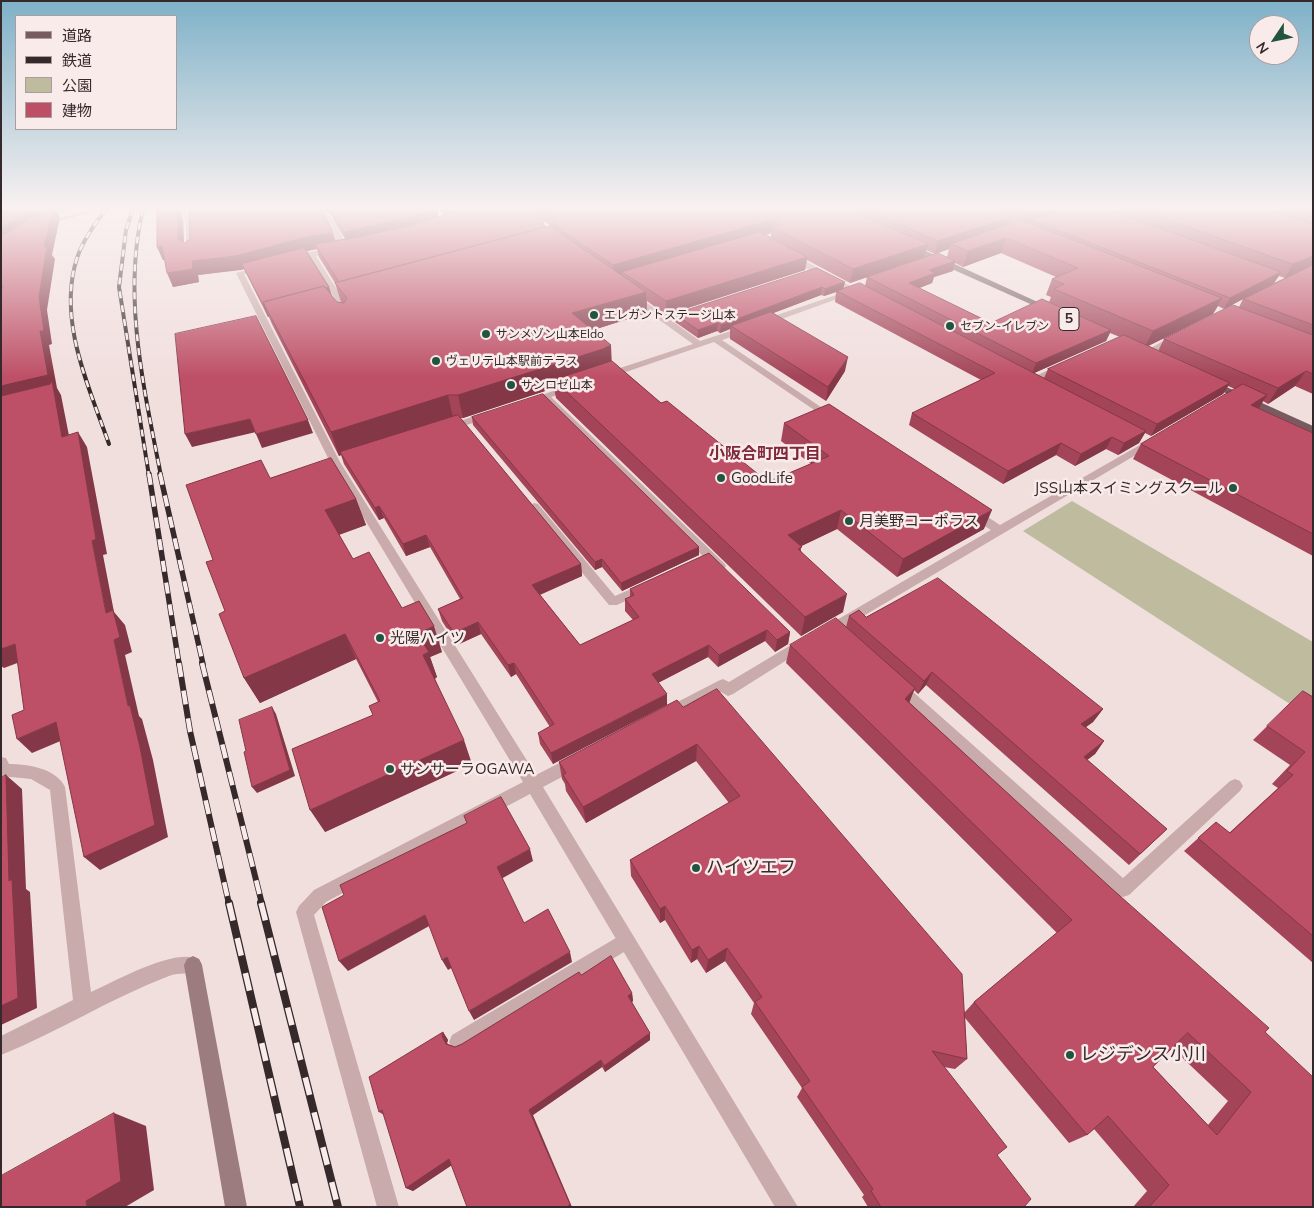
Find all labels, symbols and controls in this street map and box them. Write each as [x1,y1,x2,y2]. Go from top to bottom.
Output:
legend [15,15,178,130]
north arrow [1249,15,1299,65]
text: 道路 [62,26,92,45]
text: N [1252,38,1273,57]
text: 鉄道 [62,51,92,70]
text: 公園 [62,76,92,95]
text: 建物 [62,101,92,120]
place label: エレガントステージ山本 [604,308,736,322]
road number: 5 [1059,308,1079,330]
marker: エレガントステージ山本 [588,309,600,321]
place label: セブン-イレブン [960,319,1049,333]
marker: セブン-イレブン [944,320,956,332]
place label: サンメゾン山本Eldo [496,327,604,341]
marker: サンメゾン山本Eldo [480,328,492,340]
place label: ヴェリテ山本駅前テラス [446,354,578,368]
marker: ヴェリテ山本駅前テラス [430,355,442,367]
place label: サンロゼ山本 [521,378,593,392]
marker: サンロゼ山本 [505,379,517,391]
district label: 小阪合町四丁目 [709,444,821,464]
place label: GoodLife [731,469,793,487]
marker: GoodLife [715,472,727,484]
place label: JSS山本スイミングスクール [1034,479,1223,497]
marker: JSS山本スイミングスクール [1227,482,1239,494]
place label: 月美野コーポラス [859,512,979,530]
marker: 月美野コーポラス [843,515,855,527]
place label: 光陽ハイツ [390,629,465,647]
marker: 光陽ハイツ [374,632,386,644]
place label: サンサーラOGAWA [400,760,535,778]
marker: サンサーラOGAWA [384,763,396,775]
place label: ハイツエフ [706,857,796,879]
marker: ハイツエフ [690,862,702,874]
place label: レジデンス小川 [1080,1044,1206,1066]
marker: レジデンス小川 [1064,1049,1076,1061]

